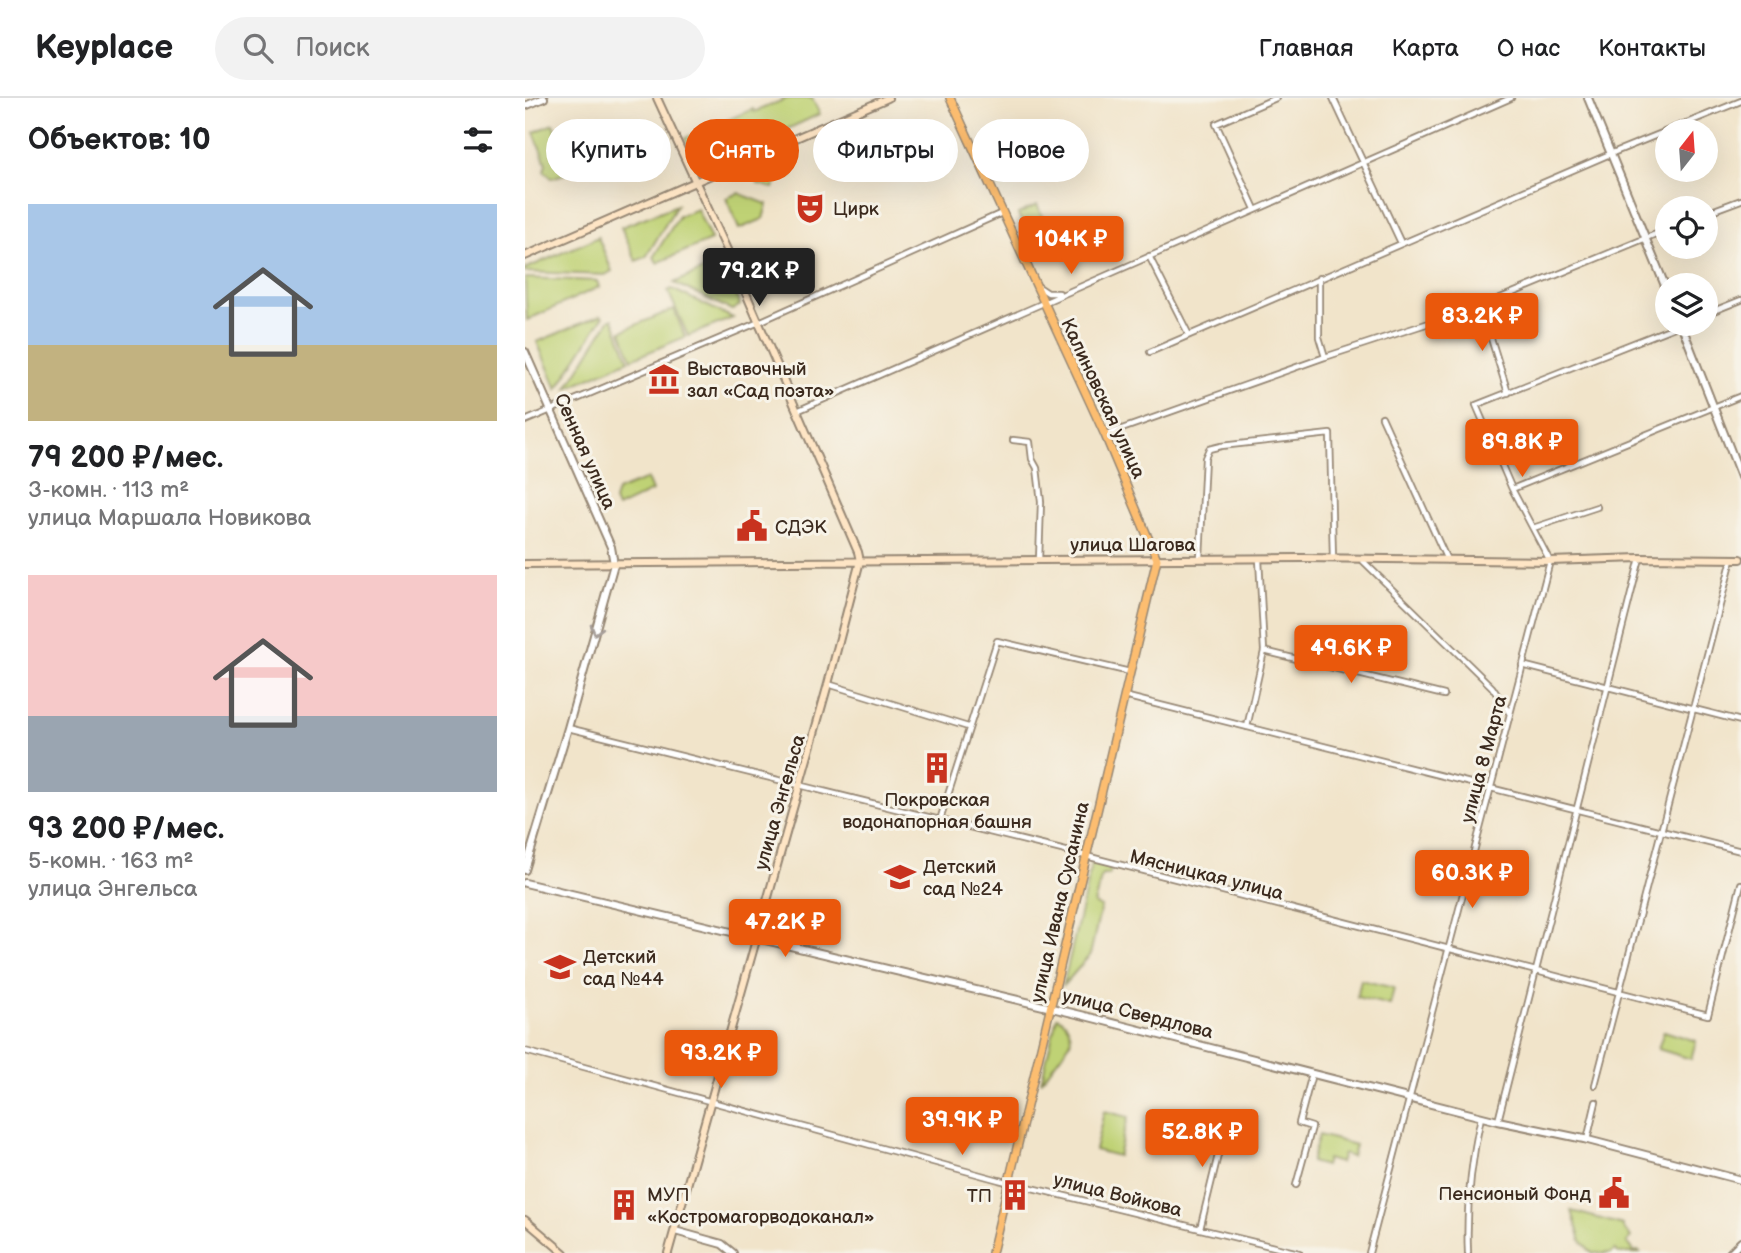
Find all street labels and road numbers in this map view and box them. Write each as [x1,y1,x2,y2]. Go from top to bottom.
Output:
street label: Калиновская улица [1055,315,1150,482]
street label: Сенная улица [549,390,620,513]
street label: улица Шагова [1070,534,1196,557]
street label: улица 8 Марта [1456,693,1513,826]
street label: улица Энгельса [750,732,811,873]
street label: улица Ивана Сусанина [1026,800,1095,1005]
street label: Мясницкая улица [1127,845,1286,906]
street label: улица Свердлова [1060,985,1215,1044]
street label: улица Войкова [1051,1168,1184,1223]

